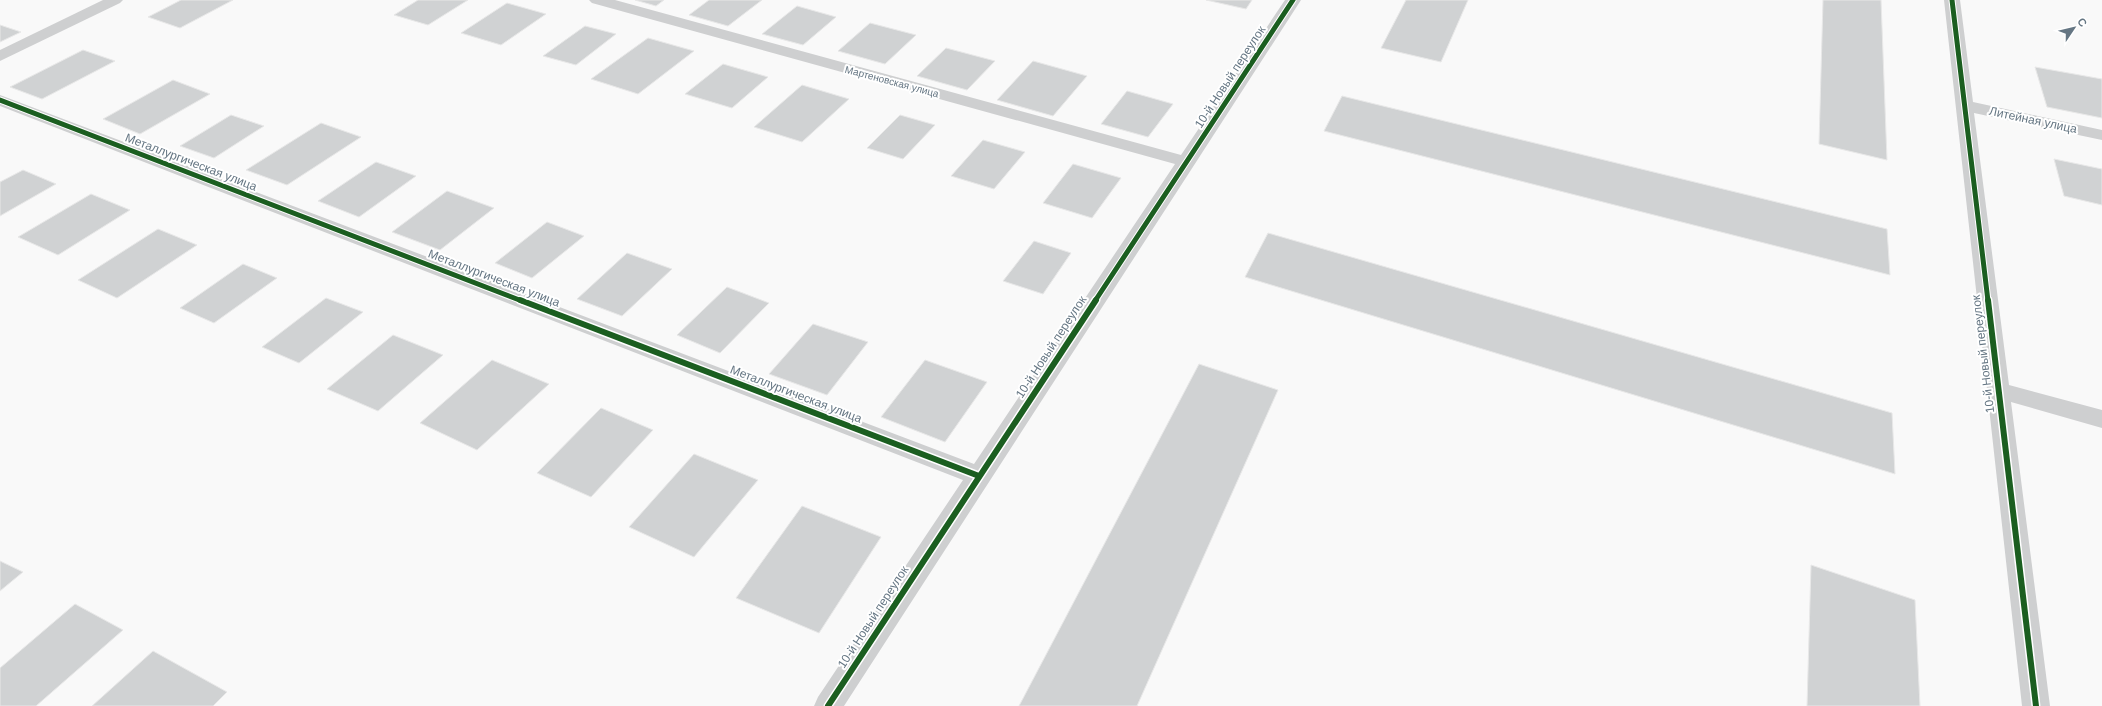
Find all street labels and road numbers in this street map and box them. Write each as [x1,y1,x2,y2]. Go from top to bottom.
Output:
street label: 10-й Новый переулок [1192,23,1269,131]
street label: Мартеновская улица [844,64,940,99]
street label: Литейная улица [1988,104,2079,136]
street label: Металлургическая улица [123,130,259,194]
street label: Металлургическая улица [426,246,562,310]
street label: 10-й Новый переулок [1013,293,1090,401]
street label: 10-й Новый переулок [1969,293,1997,414]
street label: Металлургическая улица [728,362,864,426]
street label: 10-й Новый переулок [835,563,912,671]

